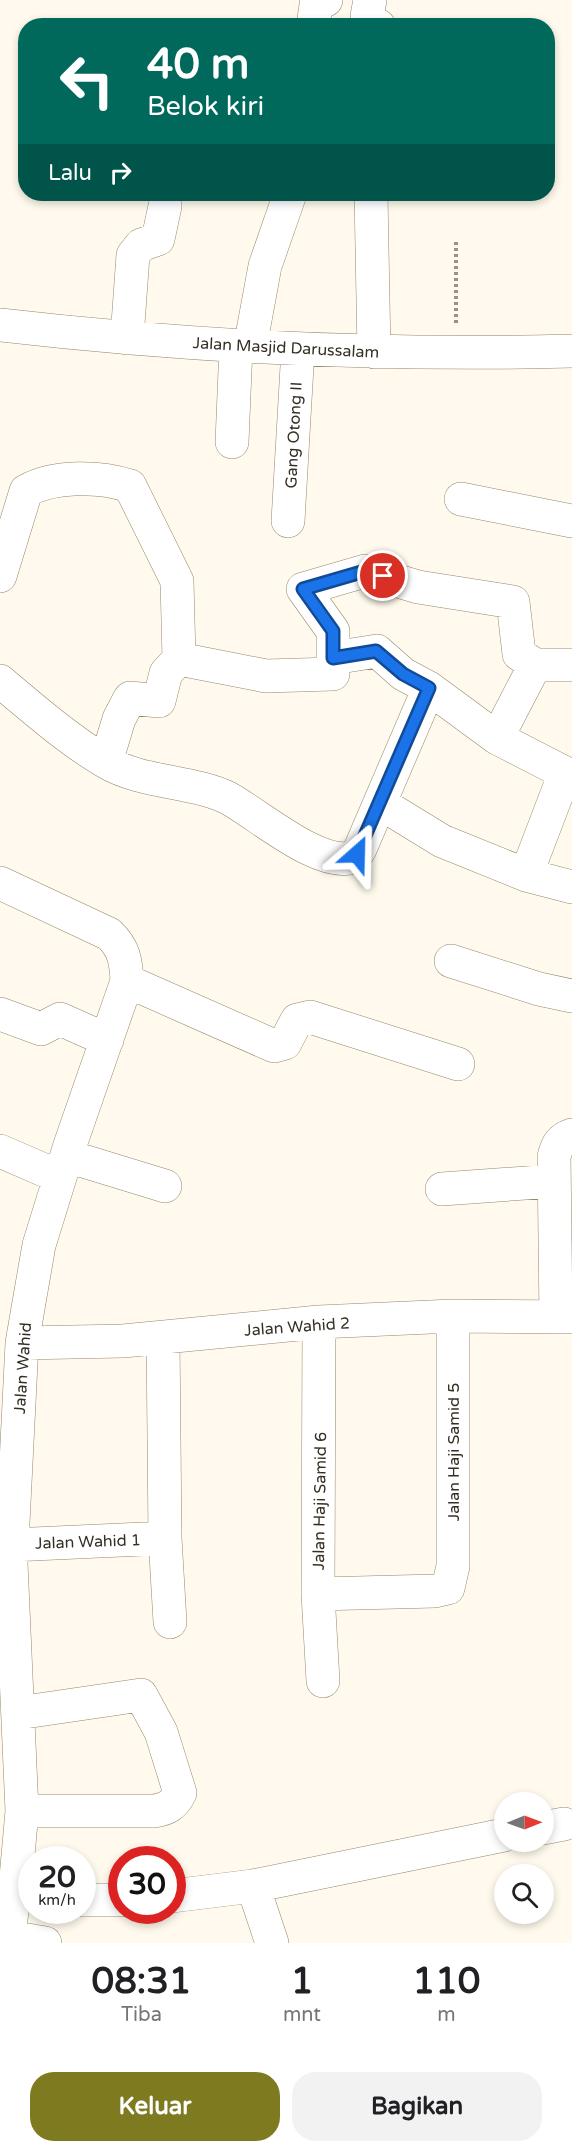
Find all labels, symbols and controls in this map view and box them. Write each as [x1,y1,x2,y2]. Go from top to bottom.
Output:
text: 40 m [147,39,249,90]
icon: left [48,42,126,120]
text: Belok kiri [147,90,264,123]
icon: right [104,156,137,189]
text: Lalu [48,160,92,186]
street label: Jalan Masjid Darussalam [192,333,380,363]
street label: Gang Otong II [281,381,307,489]
pin [357,550,408,601]
icon: arrive [366,559,399,592]
position arrow [325,822,389,886]
street label: Jalan Wahid 2 [244,1313,351,1341]
street label: Jalan Wahid [10,1322,36,1414]
street label: Jalan Haji Samid 5 [444,1383,464,1521]
street label: Jalan Haji Samid 6 [309,1432,331,1570]
street label: Jalan Wahid 1 [35,1530,141,1554]
north arrow [494,1792,554,1852]
map controls [494,1792,554,1924]
speed limit sign: 30 [108,1846,186,1924]
text: 20 [38,1859,76,1896]
button: search [494,1864,554,1924]
text: km/h [38,1891,76,1909]
text: 08:31 [92,1960,191,2003]
text: 1 [291,1960,313,2003]
text: 110 [413,1960,480,2003]
text: Tiba [121,2003,162,2027]
text: mnt [283,2003,321,2027]
text: m [437,2003,456,2027]
button: Keluar [30,2072,280,2141]
button: Bagikan [292,2072,542,2141]

